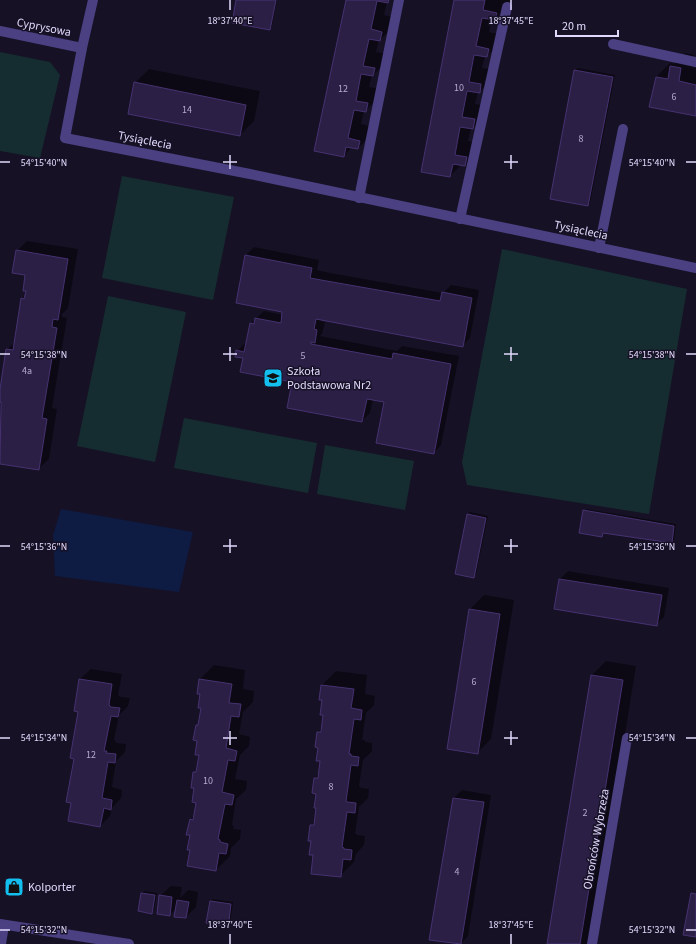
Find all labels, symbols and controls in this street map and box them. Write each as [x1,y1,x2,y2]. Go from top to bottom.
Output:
scale bar [556,12,618,38]
street label: Cyprysowa [15,14,73,41]
text: 18°37'40"E [207,14,253,28]
text: 18°37'45"E [488,14,534,28]
text: 20 m [562,18,586,35]
house number: 10 [454,81,464,95]
house number: 12 [338,82,348,96]
house number: 6 [672,90,677,104]
house number: 14 [182,103,192,117]
street label: Tysiąclecia [116,127,173,154]
house number: 8 [579,132,584,146]
text: 54°15'40"N [21,156,67,170]
text: 54°15'40"N [629,156,675,170]
street label: Tysiąclecia [552,216,609,244]
text: 54°15'38"N [21,348,67,362]
text: 54°15'38"N [629,348,675,362]
house number: 5 [301,349,306,363]
place label: Szkoła Podstawowa Nr2 [287,363,371,394]
house number: 4a [22,364,32,378]
school or university icon: Szkoła Podstawowa Nr2 [262,367,284,389]
text: 54°15'36"N [21,540,67,554]
text: 54°15'36"N [629,540,675,554]
house number: 6 [472,675,477,689]
text: 54°15'34"N [21,731,67,745]
text: 54°15'34"N [629,731,675,745]
house number: 12 [86,748,96,762]
house number: 10 [203,774,213,788]
house number: 8 [329,780,334,794]
street label: Obrońców Wybrzeża [579,787,614,891]
house number: 2 [583,806,588,820]
house number: 4 [455,865,460,879]
shop icon: Kolporter [3,876,25,898]
place label: Kolporter [28,879,77,896]
text: 18°37'40"E [207,918,253,932]
text: 18°37'45"E [488,918,534,932]
text: 54°15'32"N [21,923,67,937]
text: 54°15'32"N [629,923,675,937]

